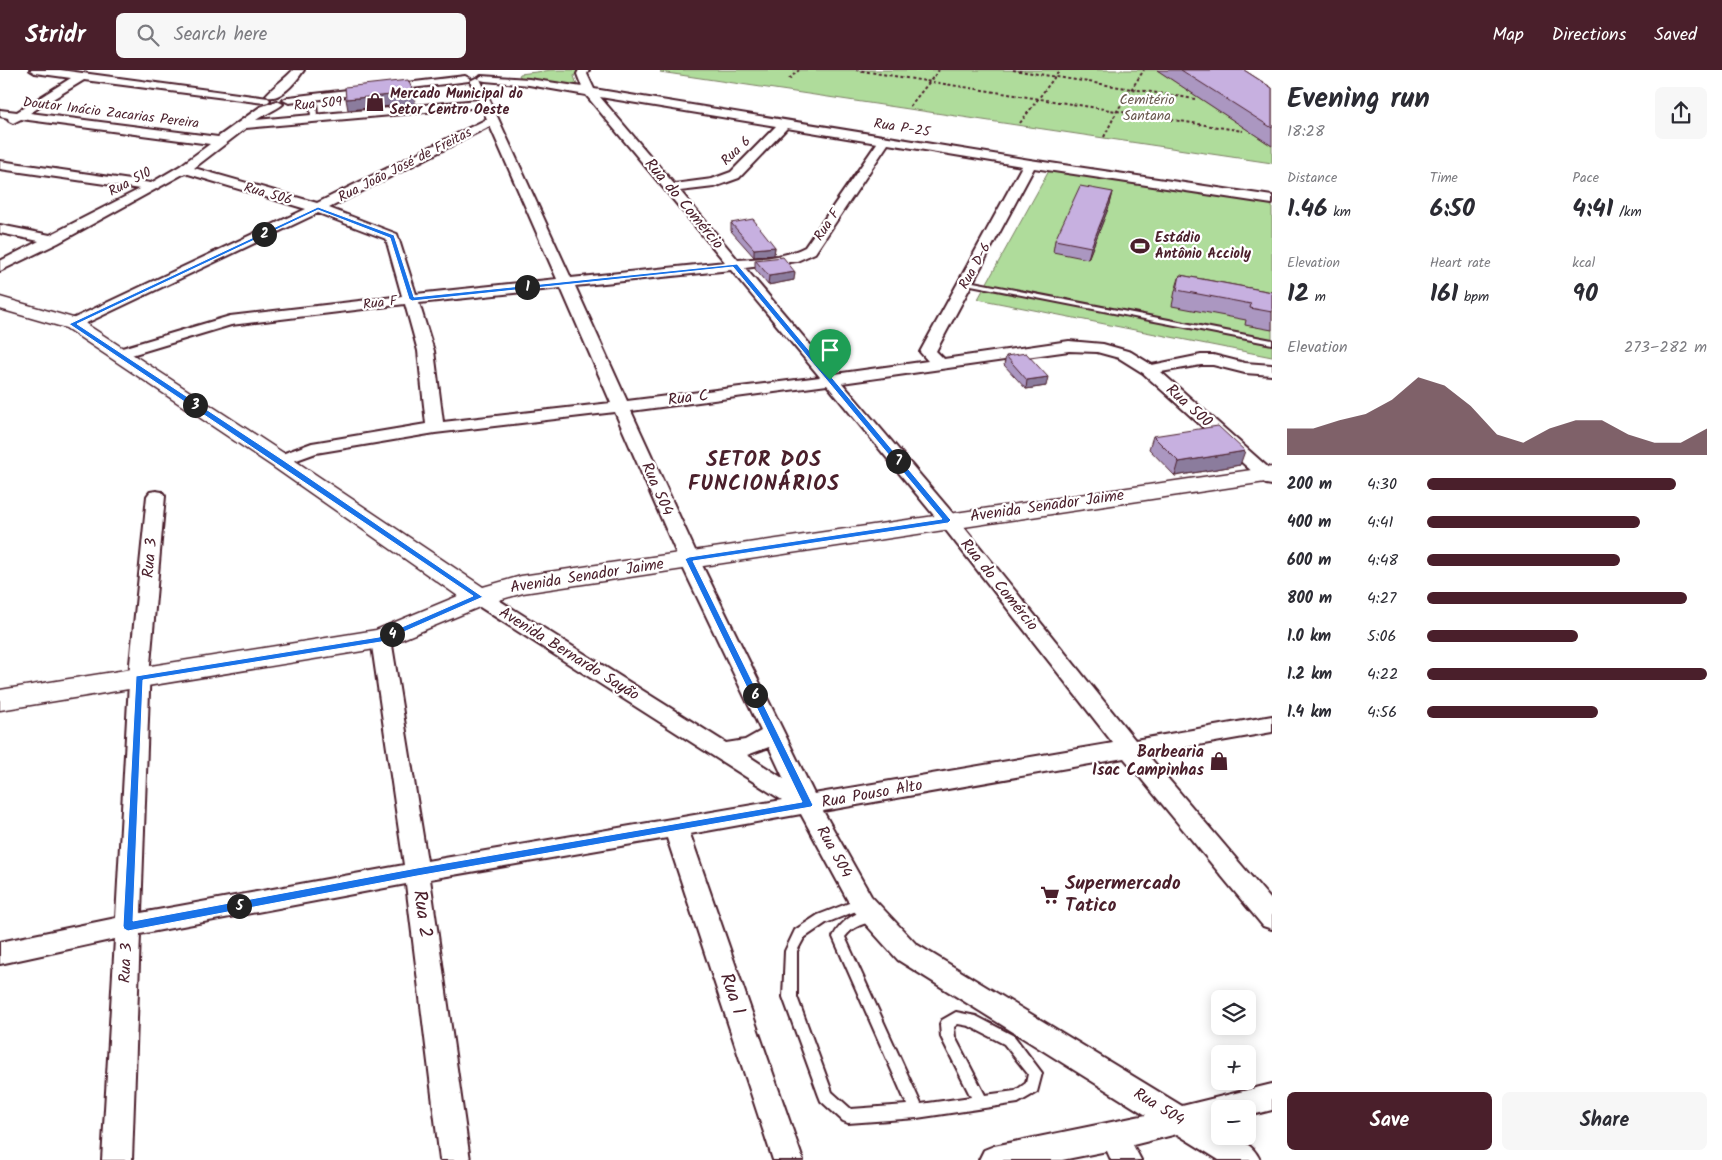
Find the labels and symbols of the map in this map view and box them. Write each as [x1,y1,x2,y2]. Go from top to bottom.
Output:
place label: Mercado Municipal do Setor Centro Oeste [390,83,523,121]
park label: Cemitério Santana [1119,89,1175,127]
street label: Doutor Inácio Zacarias Pereira [22,91,200,135]
street label: Rua 509 [293,91,343,117]
shop icon: Mercado Municipal do Setor Centro Oeste [364,91,386,113]
street label: Rua P-25 [872,113,933,144]
street label: Rua João José de Freitas [334,122,476,208]
street label: Rua 6 [716,131,756,171]
street label: Rua do Comércio [638,153,730,255]
street label: Rua 510 [105,161,155,203]
street label: Rua 506 [241,177,295,211]
street label: Rua F [808,203,847,245]
pin: 2 [252,222,276,246]
place label: Estádio Antônio Accioly [1155,227,1252,265]
sports icon: Estádio Antônio Accioly [1129,235,1151,257]
street label: Rua D-6 [953,239,997,293]
pin: 1 [514,274,540,300]
street label: Rua F [362,290,400,316]
pin [809,329,851,380]
street label: Rua 500 [1160,378,1218,434]
street label: Rua C [666,383,710,413]
pin: 3 [182,392,208,418]
district label: SETOR DOS FUNCIONÁRIOS [688,444,840,501]
pin: 7 [886,448,910,474]
street label: Rua 504 [634,458,680,520]
street label: Avenida Senador Jaime [968,483,1126,529]
street label: Rua do Comércio [954,533,1044,637]
street label: Rua 3 [136,537,164,579]
street label: Avenida Senador Jaime [508,552,666,600]
street label: Avenida Bernardo Sayão [494,601,644,707]
pin: 4 [380,622,404,646]
pin: 6 [742,682,768,708]
place label: Barbearia Isac Campinhas [1092,740,1205,783]
shop icon: Barbearia Isac Campinhas [1208,750,1230,772]
street label: Rua Pouso Alto [820,773,924,815]
street label: Rua 504 [809,821,859,883]
place label: Supermercado Tatico [1065,869,1181,921]
supermarket icon: Supermercado Tatico [1039,884,1061,906]
street label: Rua 2 [404,888,440,940]
pin: 5 [226,894,252,918]
street label: Rua 3 [112,942,140,984]
street label: Rua 1 [711,969,753,1019]
street label: Rua 504 [1128,1081,1190,1133]

